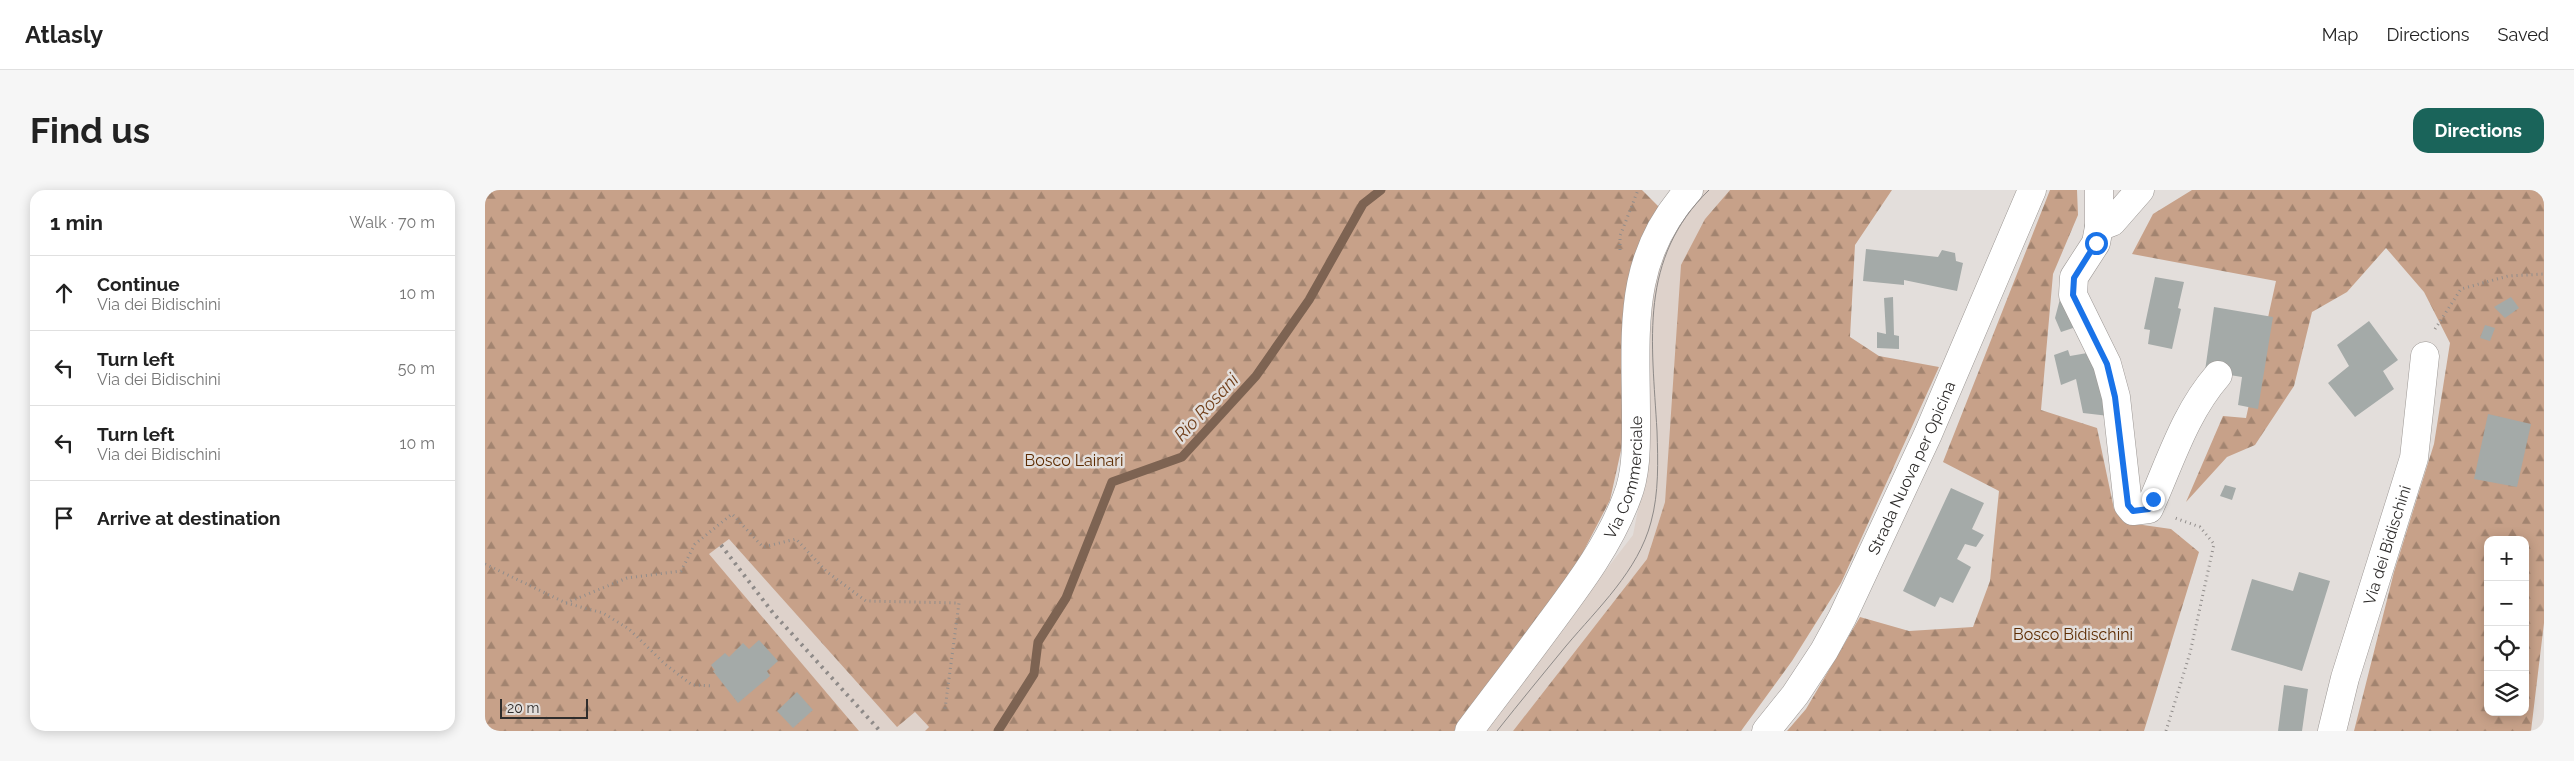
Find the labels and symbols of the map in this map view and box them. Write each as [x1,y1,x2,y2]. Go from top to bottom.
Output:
route start [2085,232,2108,255]
water label: Rio Rosani [1170,368,1243,445]
street label: Strada Nuova per Opicina [1864,378,1959,558]
street label: Via Commerciale [1600,416,1646,542]
park label: Bosco Lainari [1025,451,1123,470]
street label: Via dei Bidischini [2359,483,2414,607]
route end [2142,488,2165,511]
park label: Bosco Bidischini [2013,625,2133,644]
scale bar [500,696,587,719]

